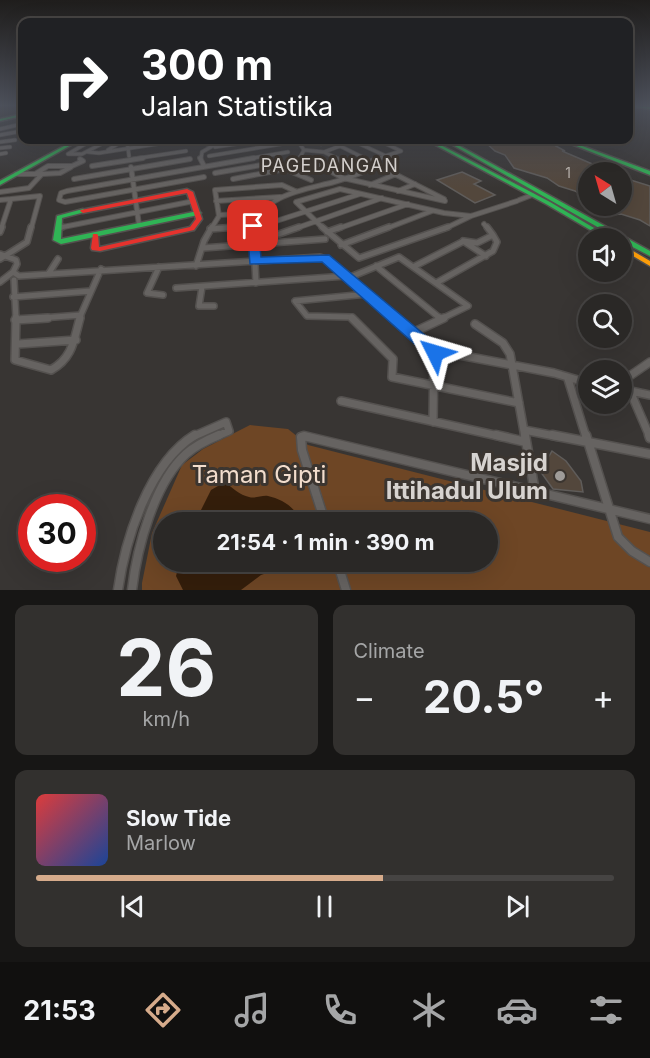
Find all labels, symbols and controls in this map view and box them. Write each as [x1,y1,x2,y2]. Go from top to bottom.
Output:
text: 300 m [141,39,273,90]
icon: right [42,42,120,120]
text: Jalan Statistika [141,90,333,123]
district label: PAGEDANGAN [261,155,399,176]
north arrow [578,162,632,216]
map controls [578,162,632,414]
house number: 1 [565,164,571,181]
pin [227,200,278,251]
icon: arrive [236,209,269,242]
button: sound [578,228,632,282]
button: search [578,294,632,348]
position arrow [403,321,467,385]
button: layers [578,360,632,414]
place label: Masjid Ittihadul Ulum [386,448,548,505]
park label: Taman Gipti [192,460,326,489]
marker: Masjid Ittihadul Ulum [553,469,567,483]
speed limit sign: 30 [18,494,96,572]
text: 21:54 · 1 min · 390 m [216,529,435,555]
text: 26 [116,620,216,715]
text: Climate [354,639,425,663]
text: 20.5° [423,669,544,724]
text: − [354,677,375,717]
text: + [592,677,614,717]
text: km/h [142,707,190,731]
text: Slow Tide [126,805,231,831]
text: Marlow [126,831,196,855]
icon: previous [116,890,149,923]
icon: pause [308,890,341,923]
icon: next [501,890,534,923]
icon: directions [142,989,184,1031]
icon: music [231,989,273,1031]
icon: phone [319,989,361,1031]
icon: climate [408,989,450,1031]
icon: car [496,989,538,1031]
icon: filters [585,989,627,1031]
text: 21:53 [23,994,96,1027]

